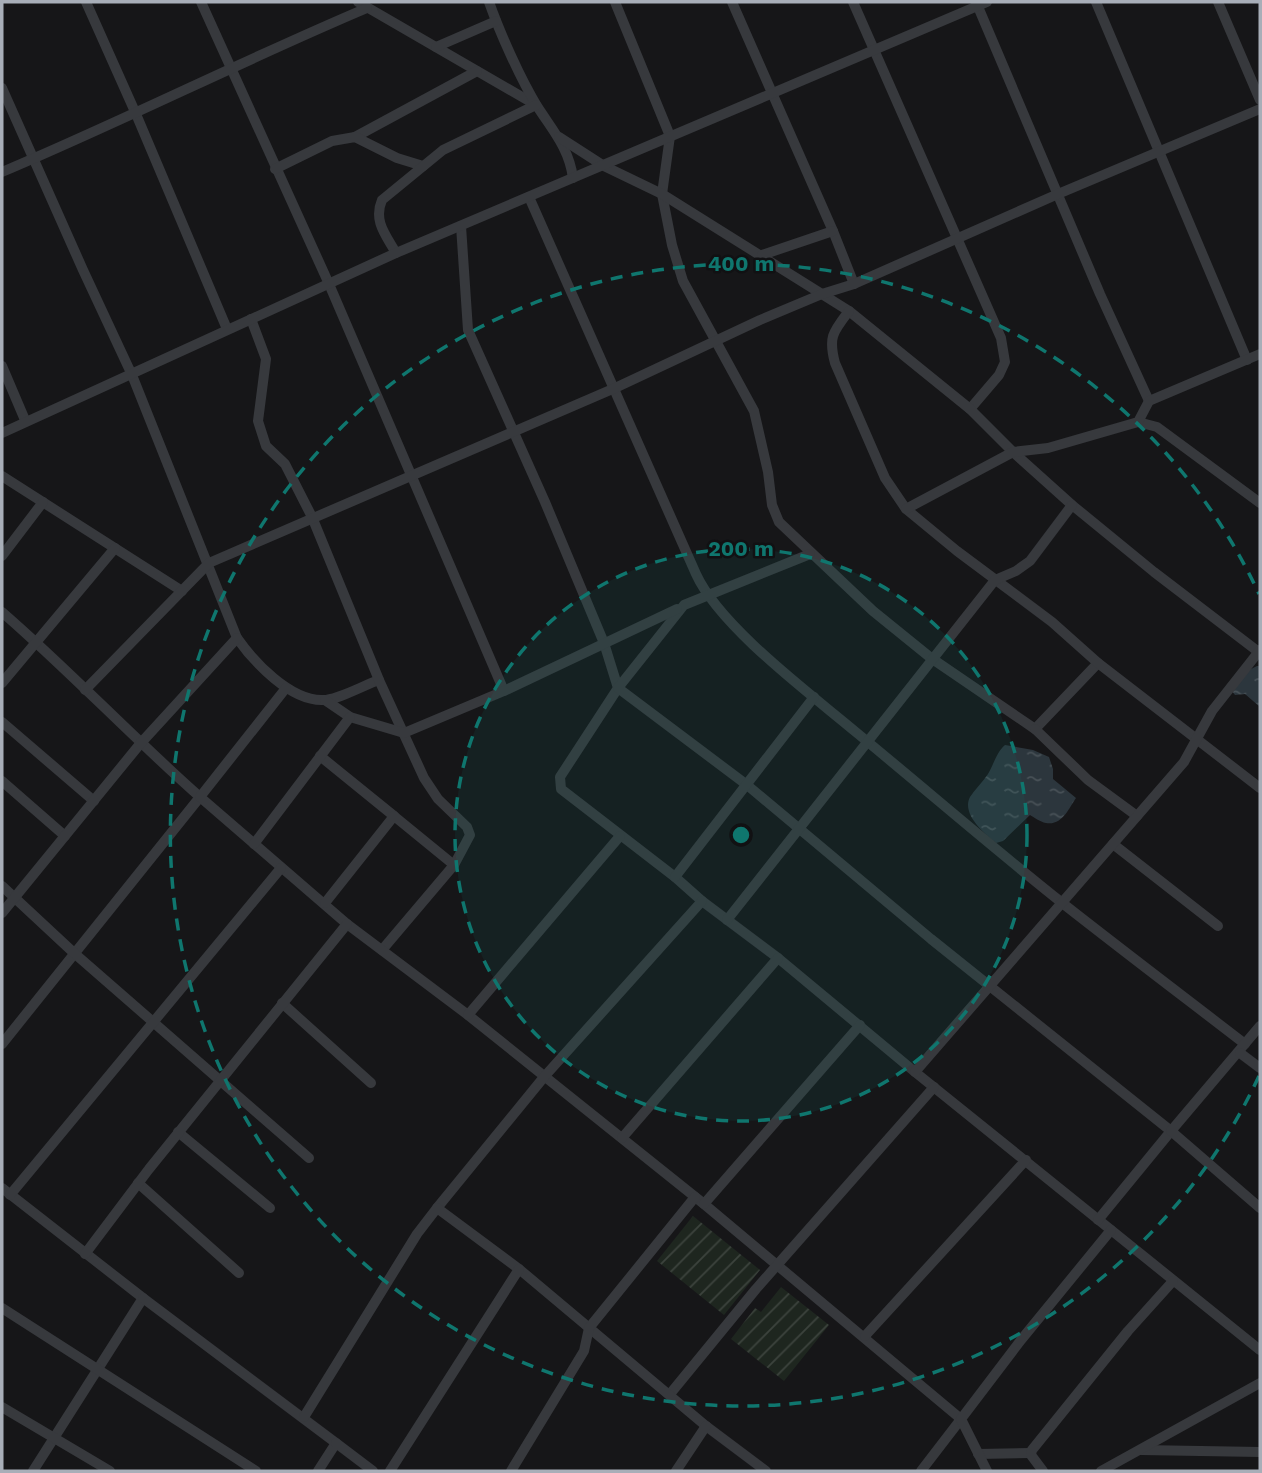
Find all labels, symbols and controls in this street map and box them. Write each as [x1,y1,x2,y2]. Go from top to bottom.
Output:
text: 400 m [708,251,774,276]
text: 200 m [708,536,774,561]
centre of rings [729,823,753,847]

